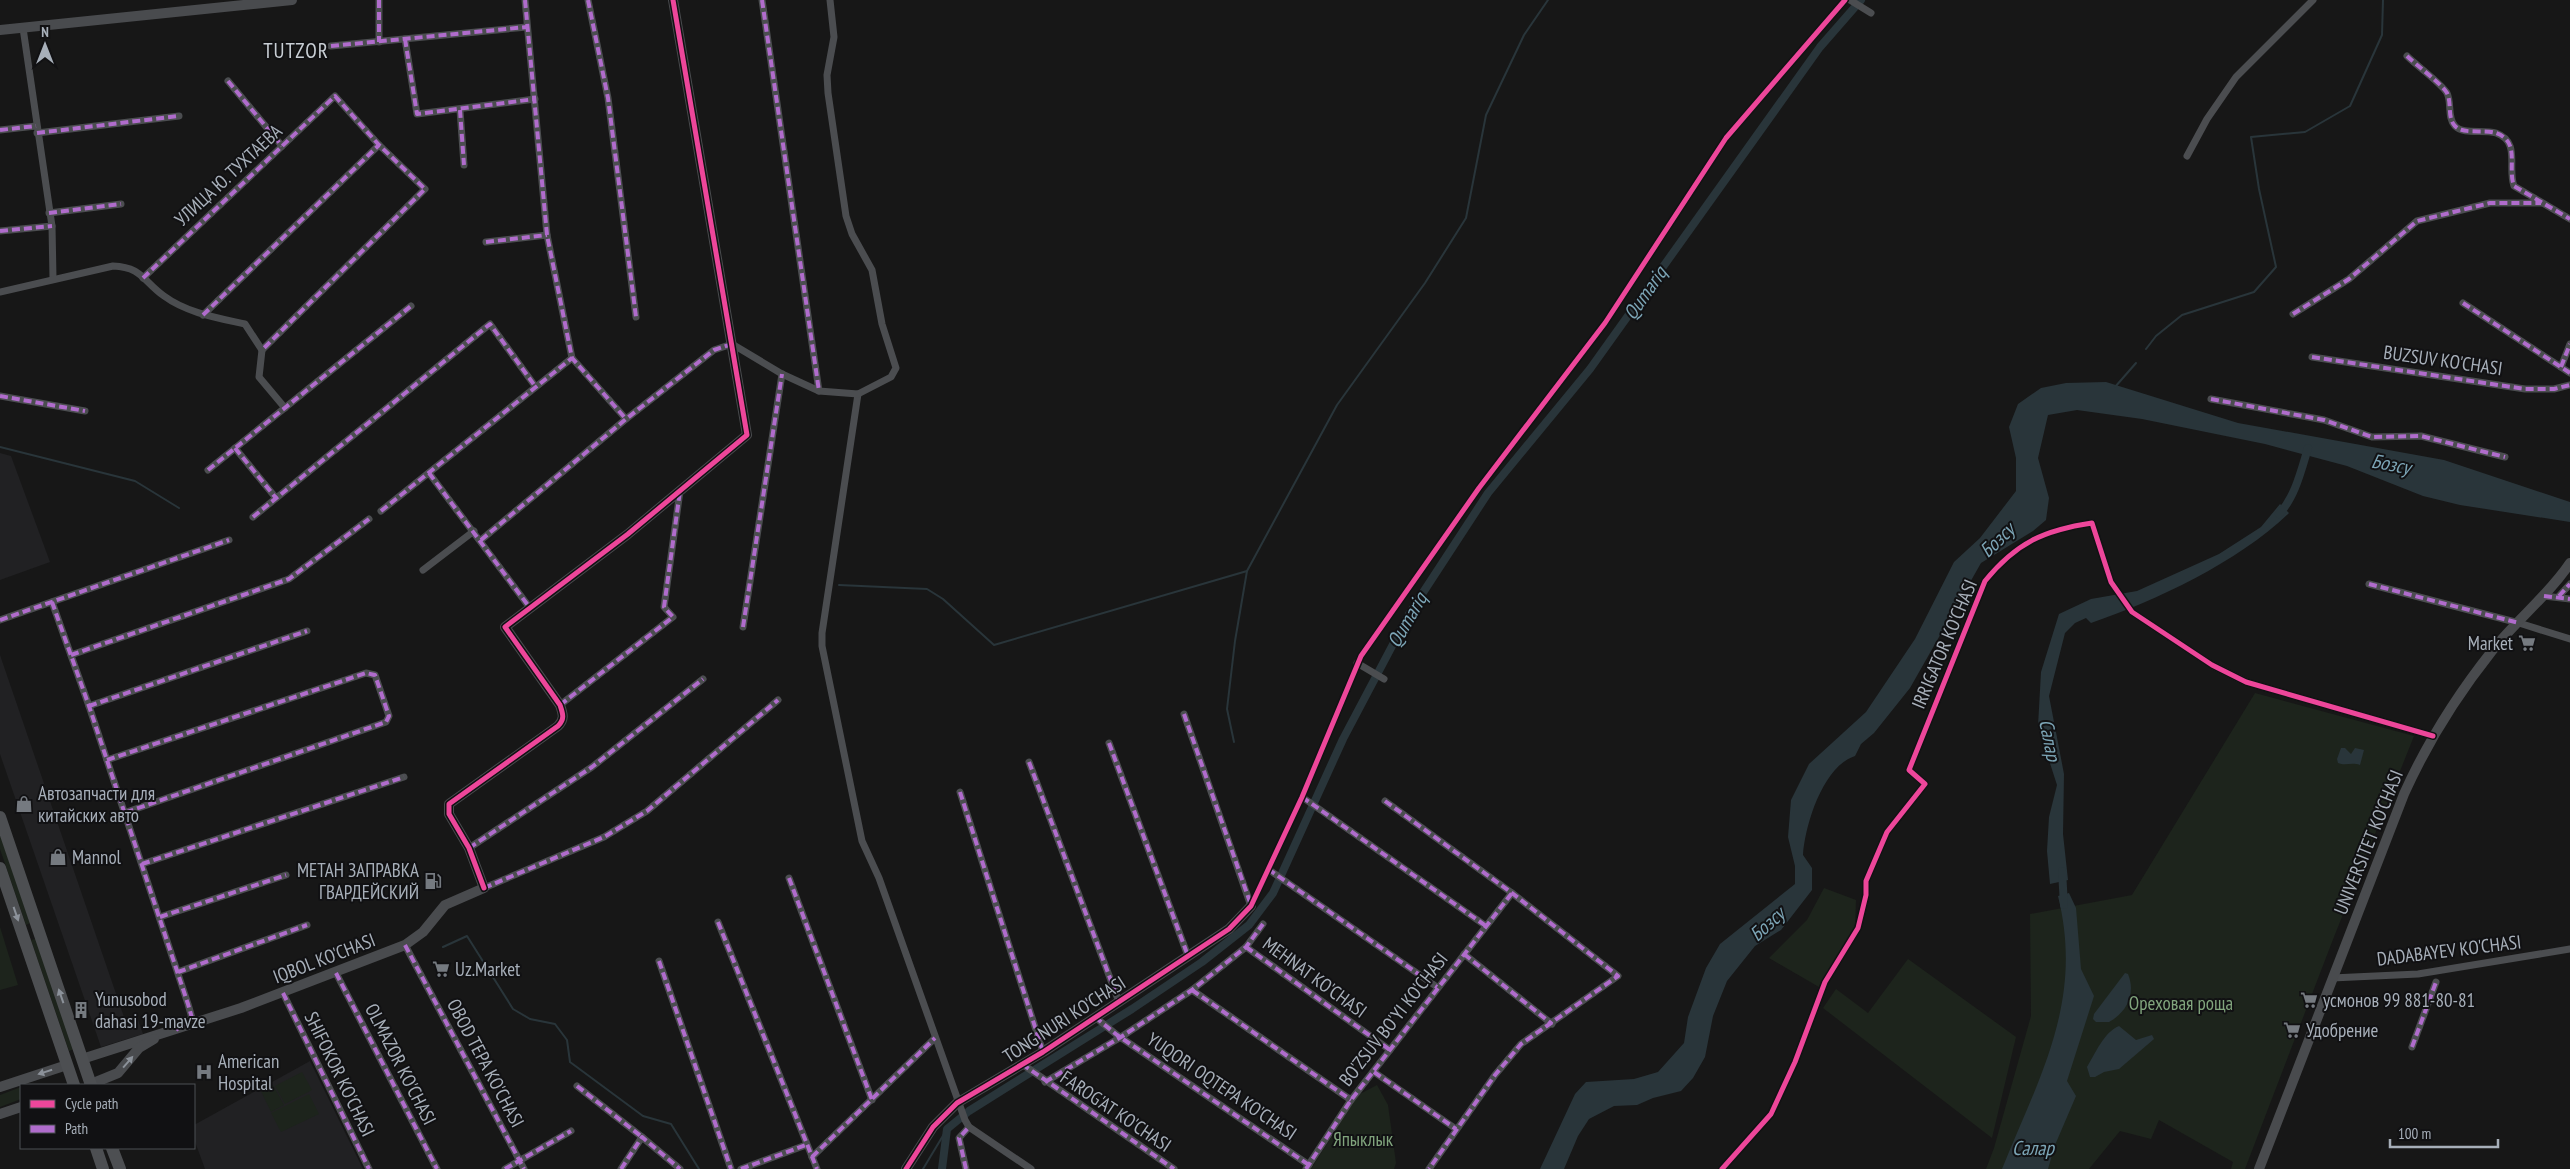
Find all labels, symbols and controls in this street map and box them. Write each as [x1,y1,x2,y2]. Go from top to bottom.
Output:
north arrow [20,20,70,70]
text: N [41,23,49,41]
district label: TUTZOR [263,37,329,64]
street label: УЛИЦА Ю. ТУХТАЕВА [169,119,287,231]
water label: Qumariq [1617,260,1673,325]
street label: BUZSUV KO'CHASI [2382,340,2504,380]
water label: Бозсу [2369,448,2415,481]
water label: Бозсу [1974,515,2022,563]
street label: IRRIGATOR KO'CHASI [1906,576,1982,712]
water label: Qumariq [1381,587,1434,652]
place label: Market [2468,631,2514,655]
supermarket icon: Market [2517,633,2537,653]
water label: Салар [2033,717,2067,764]
street label: UNIVERSITET KO'CHASI [2328,766,2408,918]
place label: Автозапчасти для китайских авто [38,781,155,827]
shop icon: Автозапчасти для китайских авто [14,794,34,814]
place label: Mannol [72,845,122,869]
shop icon: Mannol [48,847,68,867]
place label: МЕТАН ЗАПРАВКА ГВАРДЕЙСКИЙ [297,858,419,904]
fuel station icon: МЕТАН ЗАПРАВКА ГВАРДЕЙСКИЙ [423,871,443,891]
water label: Бозсу [1744,900,1792,947]
one-way arrow [13,907,20,922]
street label: IQBOL KO'CHASI [269,928,379,988]
street label: DADABAYEV KO'CHASI [2375,929,2523,971]
street label: MEHNAT KO'CHASI [1258,931,1372,1023]
street label: BO'ZSUV BO'YI KO'CHASI [1333,947,1453,1091]
place label: Uz.Market [455,957,521,981]
supermarket icon: Uz.Market [431,959,451,979]
street label: TONG NURI KO'CHASI [998,970,1130,1068]
place label: Yunusobod dahasi 19-mavze [95,987,206,1033]
place label: усмонов 99 881-80-81 [2323,988,2475,1012]
one-way arrow [57,989,64,1004]
supermarket icon: усмонов 99 881-80-81 [2299,990,2319,1010]
park label: Ореховая роща [2129,991,2233,1015]
street label: OBOD TEPA KO'CHASI [442,995,530,1131]
street label: OLMAZOR KO'CHASI [360,999,442,1129]
building icon: Yunusobod dahasi 19-mavze [71,1000,91,1020]
street label: SHIFOKOR KO'CHASI [299,1008,381,1140]
place label: Удобрение [2306,1018,2379,1042]
supermarket icon: Удобрение [2282,1020,2302,1040]
street label: YUQORI OQTEPA KO'CHASI [1142,1027,1302,1145]
place label: American Hospital [218,1049,279,1095]
one-way arrow [122,1057,134,1069]
hospital icon: American Hospital [194,1062,214,1082]
street label: FAROG'AT KO'CHASI [1056,1065,1176,1157]
one-way arrow [38,1069,53,1076]
legend [20,1084,195,1149]
text: Cycle path [65,1094,118,1113]
scale bar [2390,1116,2498,1148]
text: Path [65,1119,88,1138]
text: 100 m [2398,1124,2431,1143]
park label: Япыклык [1333,1127,1394,1151]
water label: Салар [2012,1135,2055,1161]

